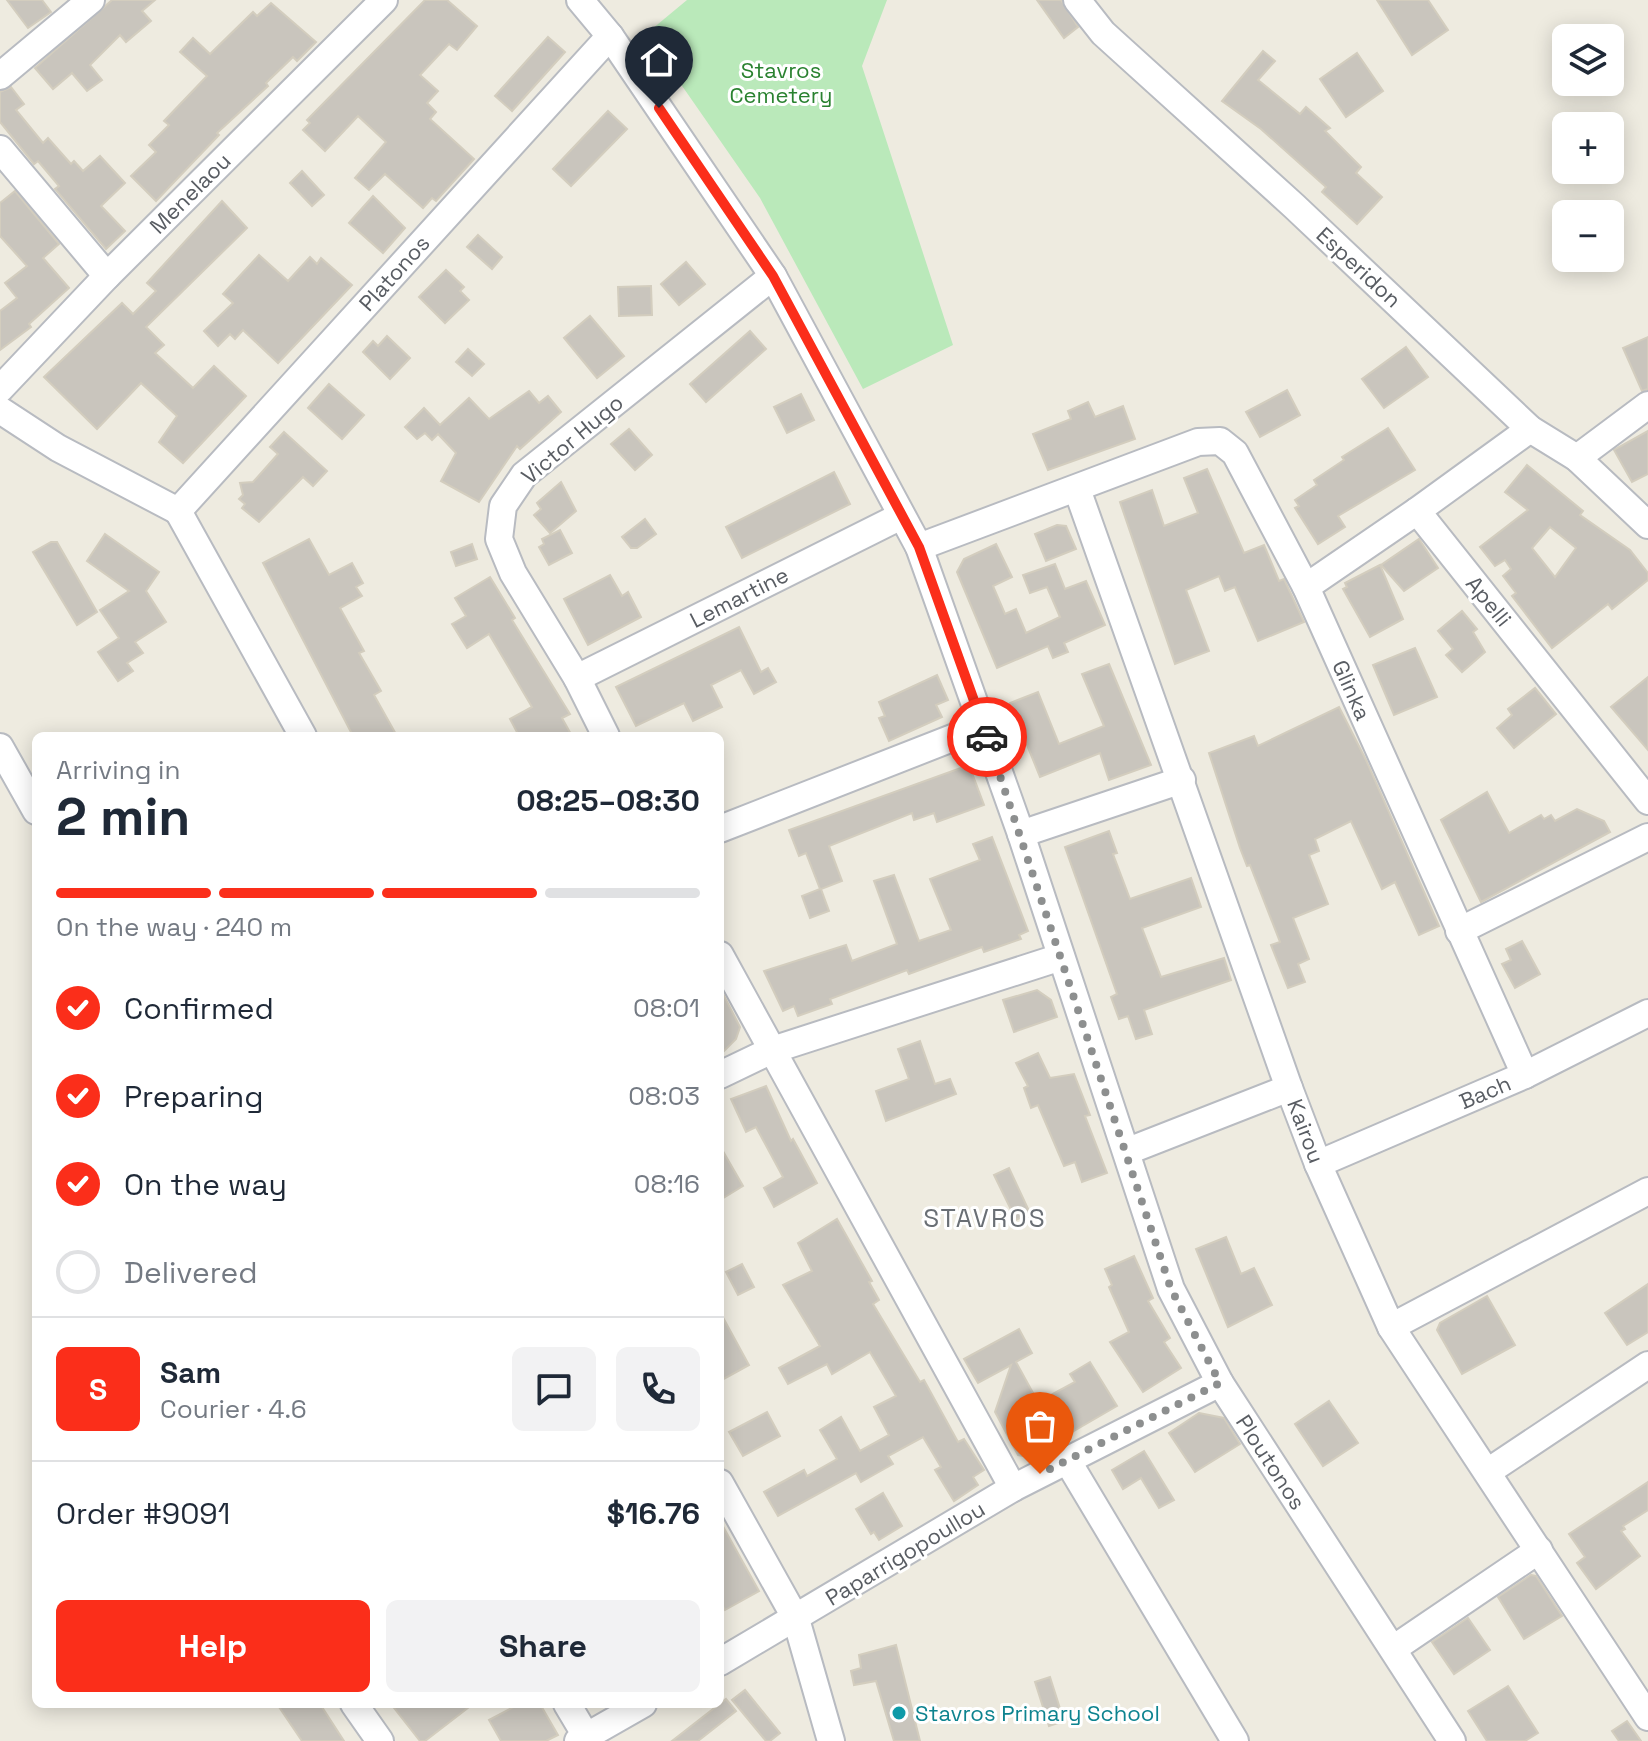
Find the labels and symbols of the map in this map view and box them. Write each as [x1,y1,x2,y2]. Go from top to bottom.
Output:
pin [625,26,693,108]
park label: Stavros Cemetery [729,56,833,109]
street label: Menelaou [144,147,236,239]
street label: Esperidon [1311,221,1407,313]
street label: Platonos [353,229,435,317]
street label: Victor Hugo [515,388,629,490]
street label: Lemartine [685,560,793,634]
street label: Apelli [1460,570,1518,632]
street label: Glinka [1326,656,1378,725]
courier [947,697,1027,777]
street label: Bach [1455,1069,1515,1115]
street label: Kairou [1281,1095,1331,1167]
district label: STAVROS [923,1201,1047,1235]
pin [1006,1392,1074,1474]
street label: Ploutonos [1230,1409,1312,1515]
street label: Paparrigopoullou [820,1494,990,1612]
place label: Stavros Primary School [915,1699,1160,1727]
marker: Stavros Primary School [890,1704,908,1722]

